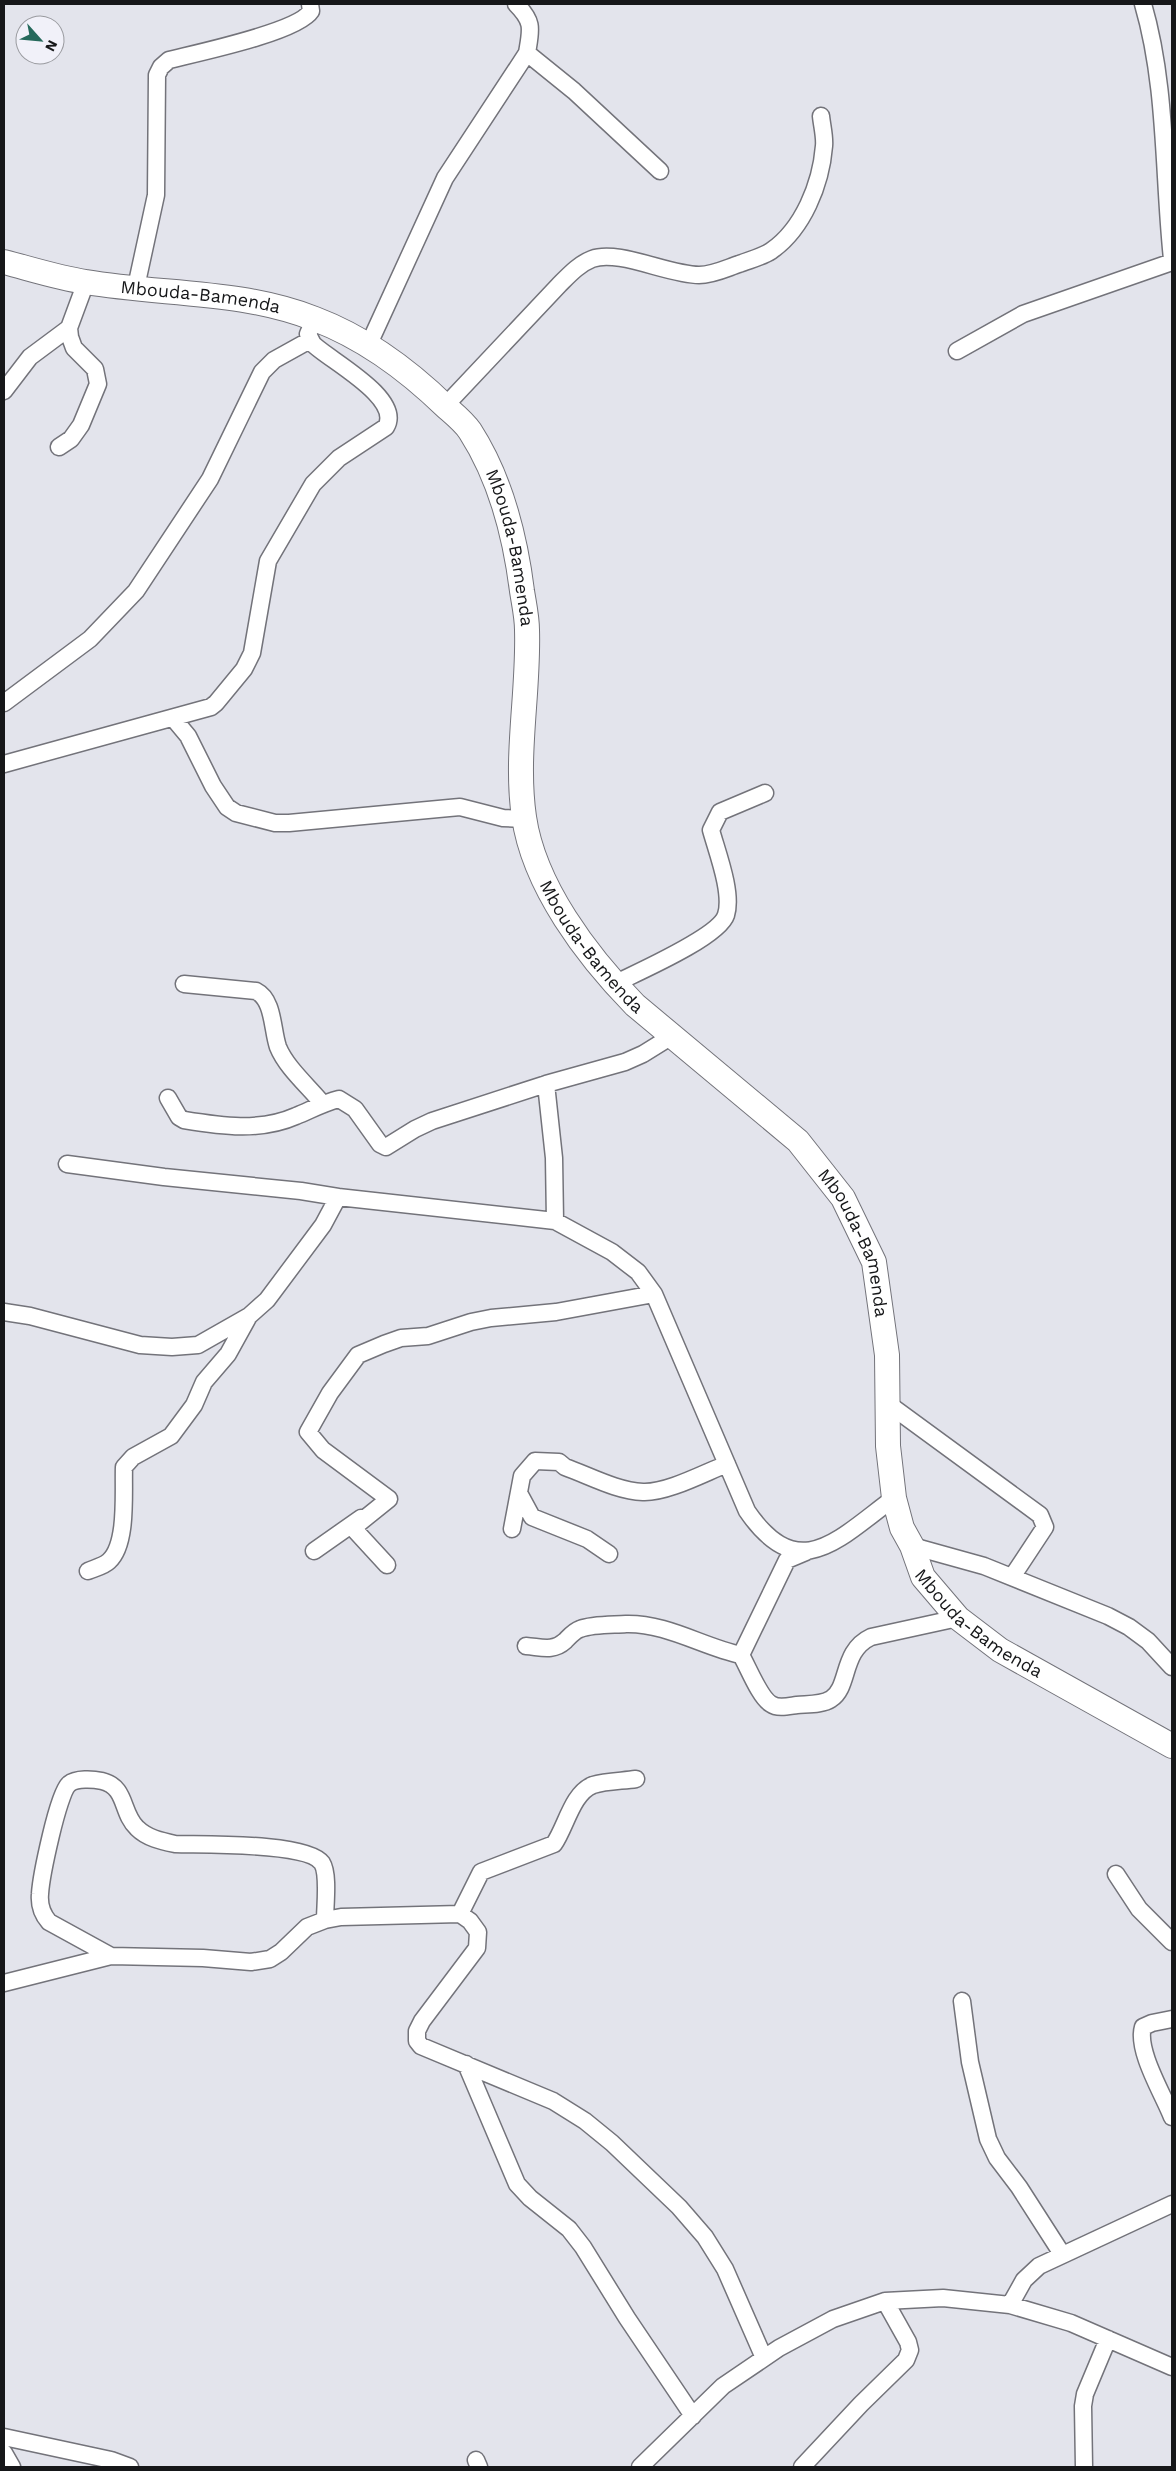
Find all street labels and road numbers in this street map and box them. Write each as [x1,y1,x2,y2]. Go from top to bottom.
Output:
street label: Mbouda-Bamenda [120,276,283,317]
street label: Mbouda-Bamenda [482,466,538,627]
street label: Mbouda-Bamenda [536,877,648,1017]
street label: Mbouda-Bamenda [814,1164,893,1318]
street label: Mbouda-Bamenda [911,1564,1046,1682]

